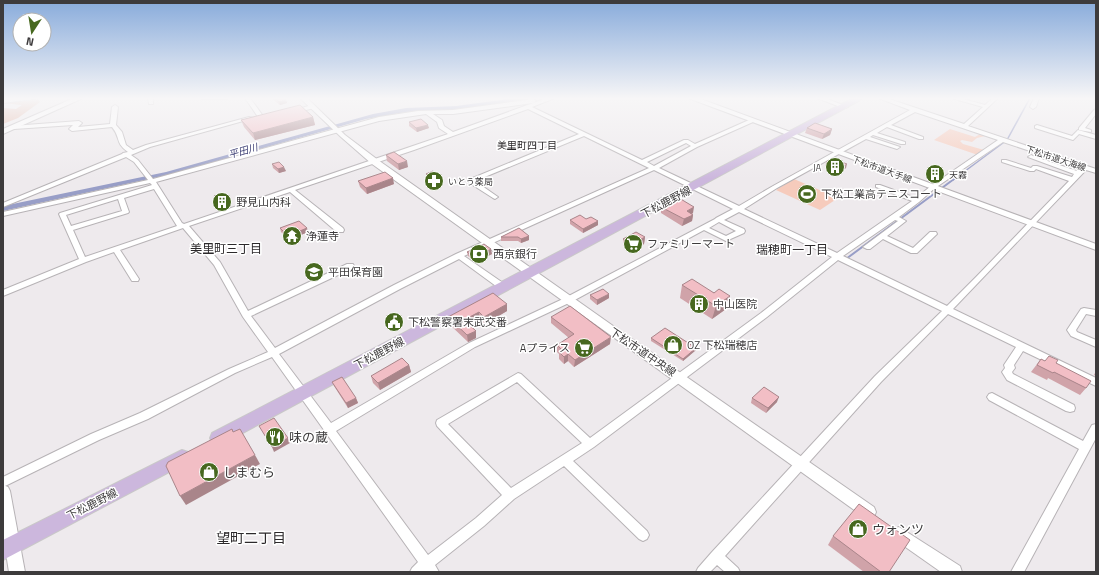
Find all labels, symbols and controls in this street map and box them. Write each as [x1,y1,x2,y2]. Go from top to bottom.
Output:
north arrow [12,12,52,52]
text: N [25,33,35,50]
district label: 美里町四丁目 [497,138,557,153]
water label: 平田川 [227,139,260,162]
street label: 下松市道大海線 [1024,142,1089,174]
street label: 下松市道大手線 [850,152,915,186]
building icon: JA [824,156,846,178]
place label: JA [813,161,822,174]
building icon: 天霧 [924,163,946,185]
place label: 天霧 [949,168,967,181]
pharmacy icon: いとう薬局 [423,170,445,192]
place label: いとう薬局 [448,175,493,188]
street label: 下松鹿野線 [638,182,694,222]
sports icon: 下松工業高テニスコート [796,183,818,205]
place label: 下松工業高テニスコート [821,186,942,202]
building icon: 野見山内科 [211,191,233,213]
place label: 野見山内科 [236,194,291,210]
temple icon: 浄蓮寺 [281,225,303,247]
place label: 浄蓮寺 [306,228,339,244]
supermarket icon: ファミリーマート [622,233,644,255]
place label: ファミリーマート [647,236,735,252]
district label: 美里町三丁目 [190,239,262,258]
district label: 瑞穂町一丁目 [756,240,828,259]
bank icon: 西京銀行 [468,243,490,265]
place label: 西京銀行 [493,246,537,262]
school or university icon: 平田保育園 [303,261,325,283]
place label: 平田保育園 [328,264,383,280]
building icon: 中山医院 [688,293,710,315]
place label: 中山医院 [713,296,757,312]
public building icon: 下松警察署末武交番 [383,311,405,333]
place label: 下松警察署末武交番 [408,314,507,330]
street label: 下松市道中央線 [607,324,679,380]
street label: 下松鹿野線 [351,333,407,373]
shop icon: OZ 下松瑞穂店 [662,334,684,356]
supermarket icon: Aプライス [573,337,595,359]
place label: OZ 下松瑞穂店 [687,337,758,353]
place label: Aプライス [520,340,570,356]
restaurant icon: 味の蔵 [264,426,286,448]
place label: 味の蔵 [289,427,328,447]
shop icon: しまむら [198,461,220,483]
place label: しまむら [223,462,275,482]
street label: 下松鹿野線 [64,484,120,524]
shop icon: ウォンツ [847,518,869,540]
place label: ウォンツ [872,519,924,539]
district label: 望町二丁目 [216,527,286,548]

